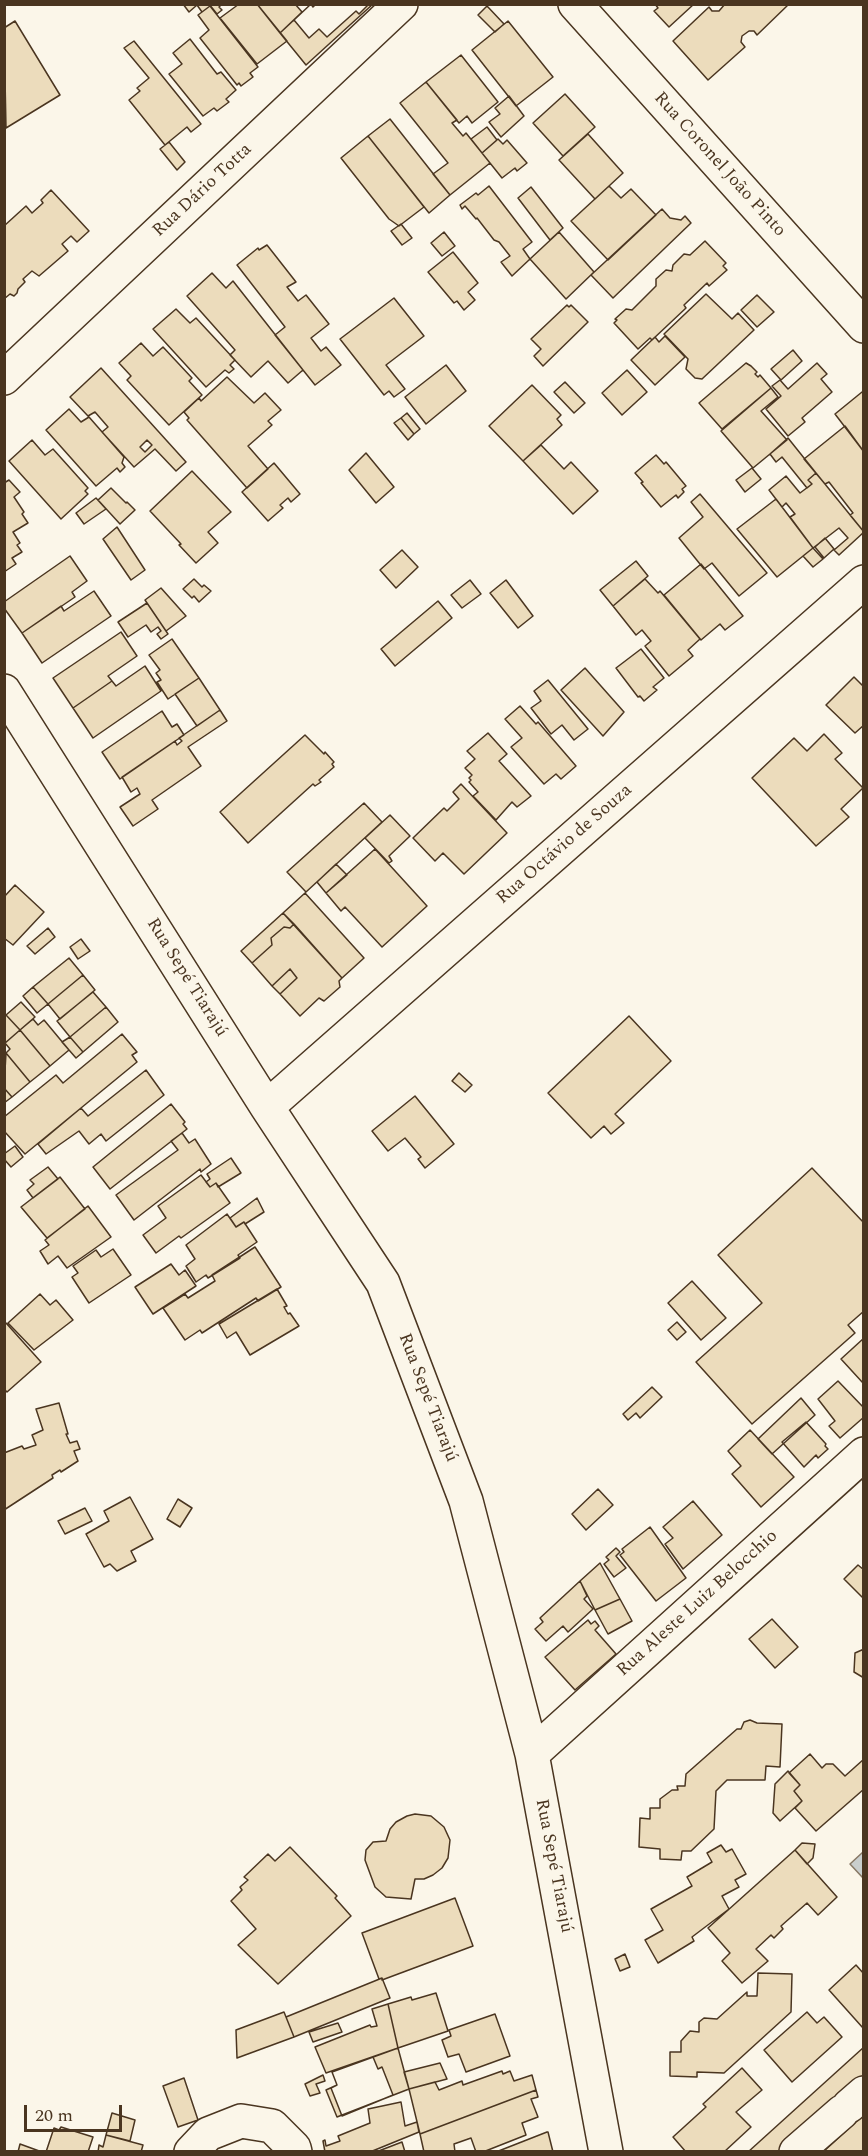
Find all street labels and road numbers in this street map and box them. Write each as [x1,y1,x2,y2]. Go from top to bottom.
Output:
street label: Rua Coronel João Pinto [648,88,790,242]
street label: Rua Dário Totta [149,140,257,242]
street label: Rua Octávio de Souza [493,780,637,910]
street label: Rua Sepé Tiarajú [141,915,231,1041]
street label: Rua Sepé Tiarajú [393,1331,461,1465]
street label: Rua Aleste Luiz Belocchio [613,1526,783,1682]
street label: Rua Sepé Tiarajú [529,1797,577,1935]

